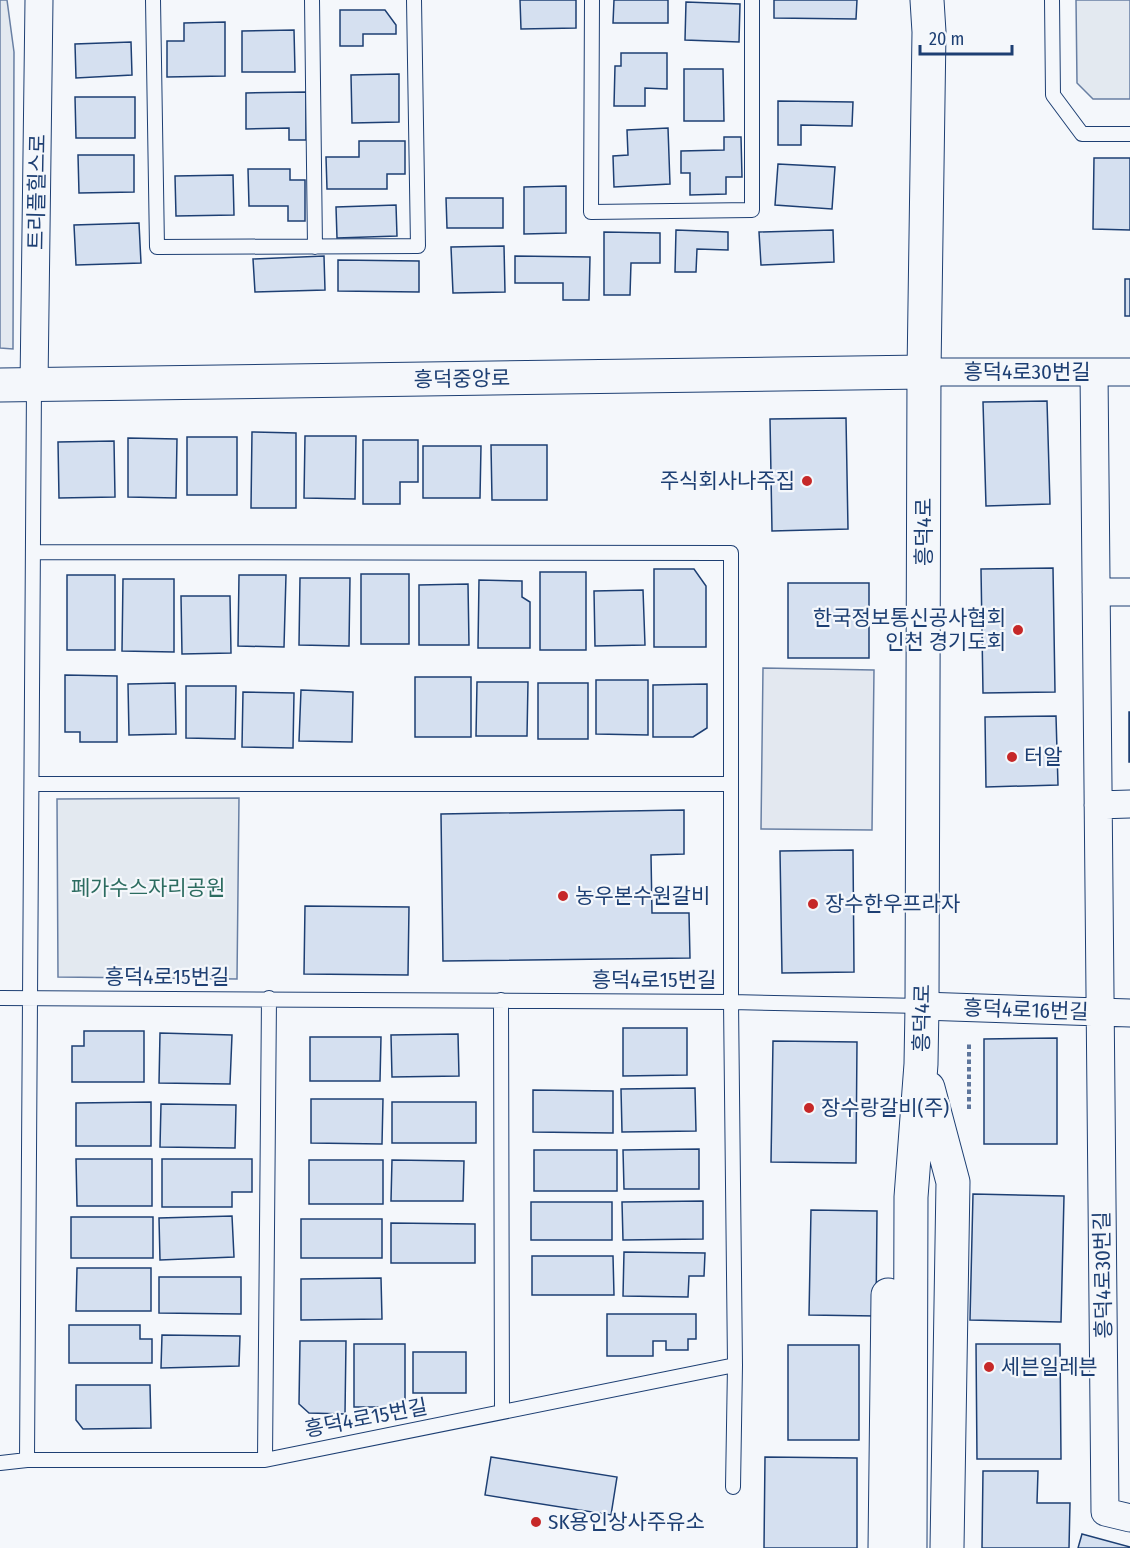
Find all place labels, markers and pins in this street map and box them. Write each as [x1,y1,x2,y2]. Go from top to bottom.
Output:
place label: 주식회사나주집 [660,468,795,494]
marker: 주식회사나주집 [800,474,814,488]
place label: 한국정보통신공사협회 인천 경기도회 [813,605,1006,655]
marker: 한국정보통신공사협회 인천 경기도회 [1011,623,1025,637]
place label: 터알 [1024,744,1063,770]
marker: 터알 [1005,750,1019,764]
place label: 농우본수원갈비 [575,883,710,909]
marker: 농우본수원갈비 [556,889,570,903]
place label: 장수한우프라자 [825,891,960,917]
marker: 장수한우프라자 [806,897,820,911]
place label: 장수랑갈비(주) [821,1095,949,1121]
marker: 장수랑갈비(주) [802,1101,816,1115]
place label: 세븐일레븐 [1001,1354,1098,1380]
marker: 세븐일레븐 [982,1360,996,1374]
place label: SK용인상사주유소 [548,1509,705,1535]
marker: SK용인상사주유소 [529,1515,543,1529]

